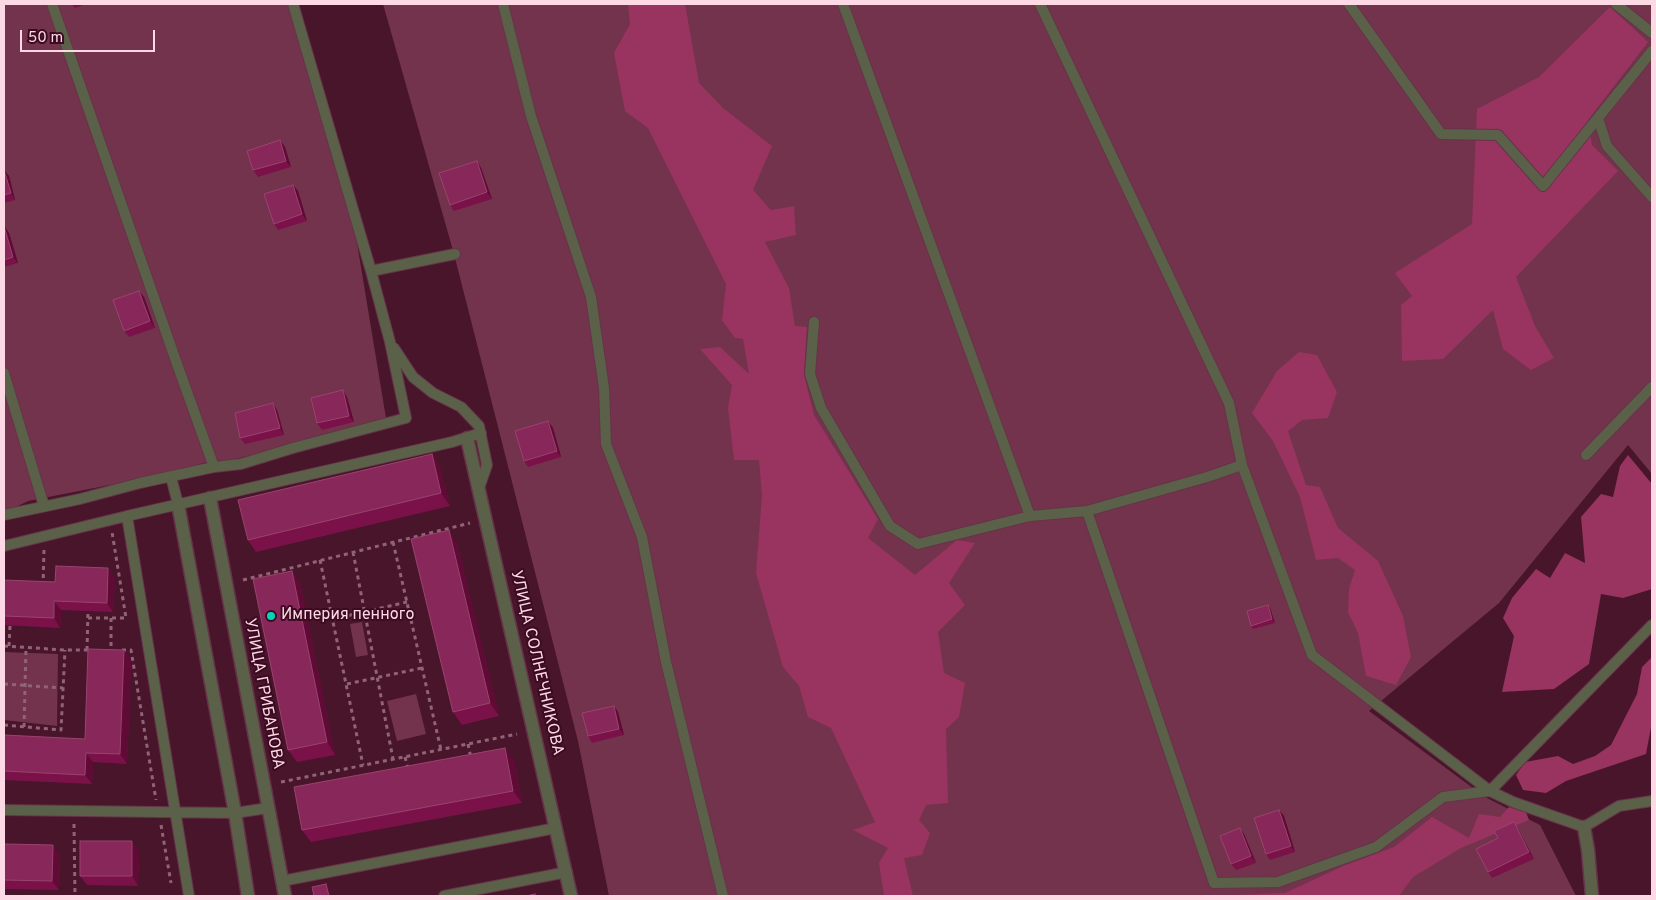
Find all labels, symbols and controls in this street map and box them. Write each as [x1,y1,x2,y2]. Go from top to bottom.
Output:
scale bar [22,20,158,52]
text: 50 m [28,29,63,48]
street label: УЛИЦА СОЛНЕЧНИКОВА [505,569,567,757]
place label: Империя пенного [281,606,415,626]
marker: Империя пенного [265,610,277,622]
street label: УЛИЦА ГРИБАНОВА [239,617,287,771]

